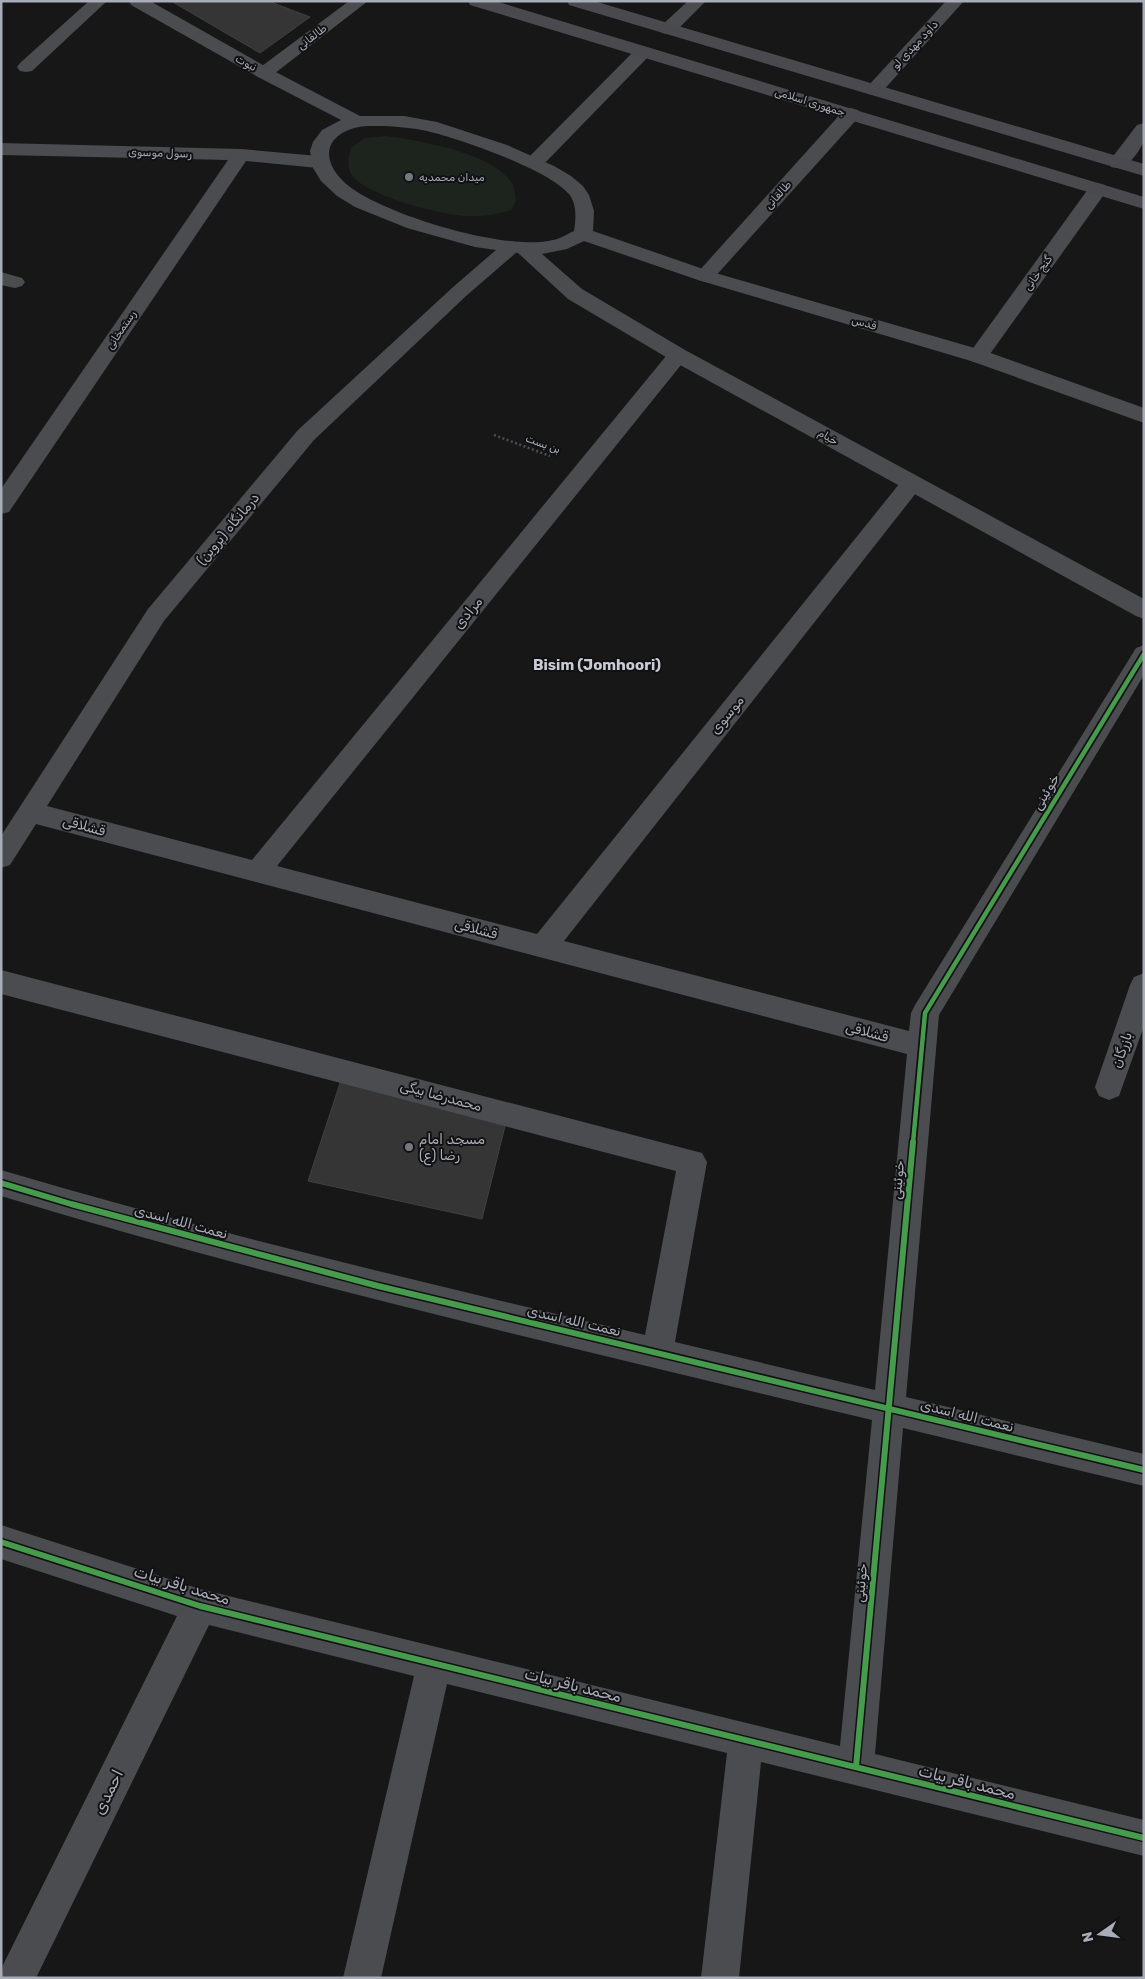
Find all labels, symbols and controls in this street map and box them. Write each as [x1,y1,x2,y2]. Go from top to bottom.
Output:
street label: داود مهدی لو [889,18,942,73]
street label: طالقانی [295,22,330,52]
street label: نبوت [233,52,259,75]
street label: جمهوری اسلامی [773,85,847,120]
street label: رسول موسوی [128,145,193,162]
marker: میدان محمدیه [403,171,415,183]
place label: میدان محمدیه [419,171,485,184]
street label: طالقانی [762,178,794,212]
street label: گنج خانی [1021,253,1057,294]
street label: رستمخانی [103,308,139,352]
street label: قدس [850,313,878,333]
street label: خیام [815,426,841,449]
street label: بن بست [524,432,562,456]
street label: درمانگاه (پروین) [193,489,264,569]
street label: مرادی [450,593,486,633]
district label: Bisim (Jomhoori) [533,656,661,674]
street label: موسوی [706,692,748,738]
street label: خوئینی [1029,771,1064,813]
street label: قشلاقی [61,812,108,840]
street label: قشلاقی [453,915,500,943]
street label: قشلاقی [844,1018,891,1046]
street label: بازرگان [1108,1030,1136,1070]
street label: محمدرضا بیگی [398,1077,484,1115]
place label: مسجد امام رضا (ع) [419,1131,485,1166]
marker: مسجد امام رضا (ع) [403,1141,415,1153]
street label: خوئینی [888,1159,908,1200]
street label: نعمت الله اسدی [133,1201,229,1243]
street label: نعمت الله اسدی [525,1302,623,1340]
street label: نعمت الله اسدی [918,1396,1016,1436]
street label: محمد باقر بیات [131,1561,232,1610]
street label: خوئینی [851,1562,871,1603]
street label: محمد باقر بیات [522,1664,624,1707]
street label: محمد باقر بیات [916,1761,1018,1804]
street label: احمدی [89,1766,127,1818]
north arrow [1075,1909,1125,1959]
text: N [1078,1930,1097,1944]

